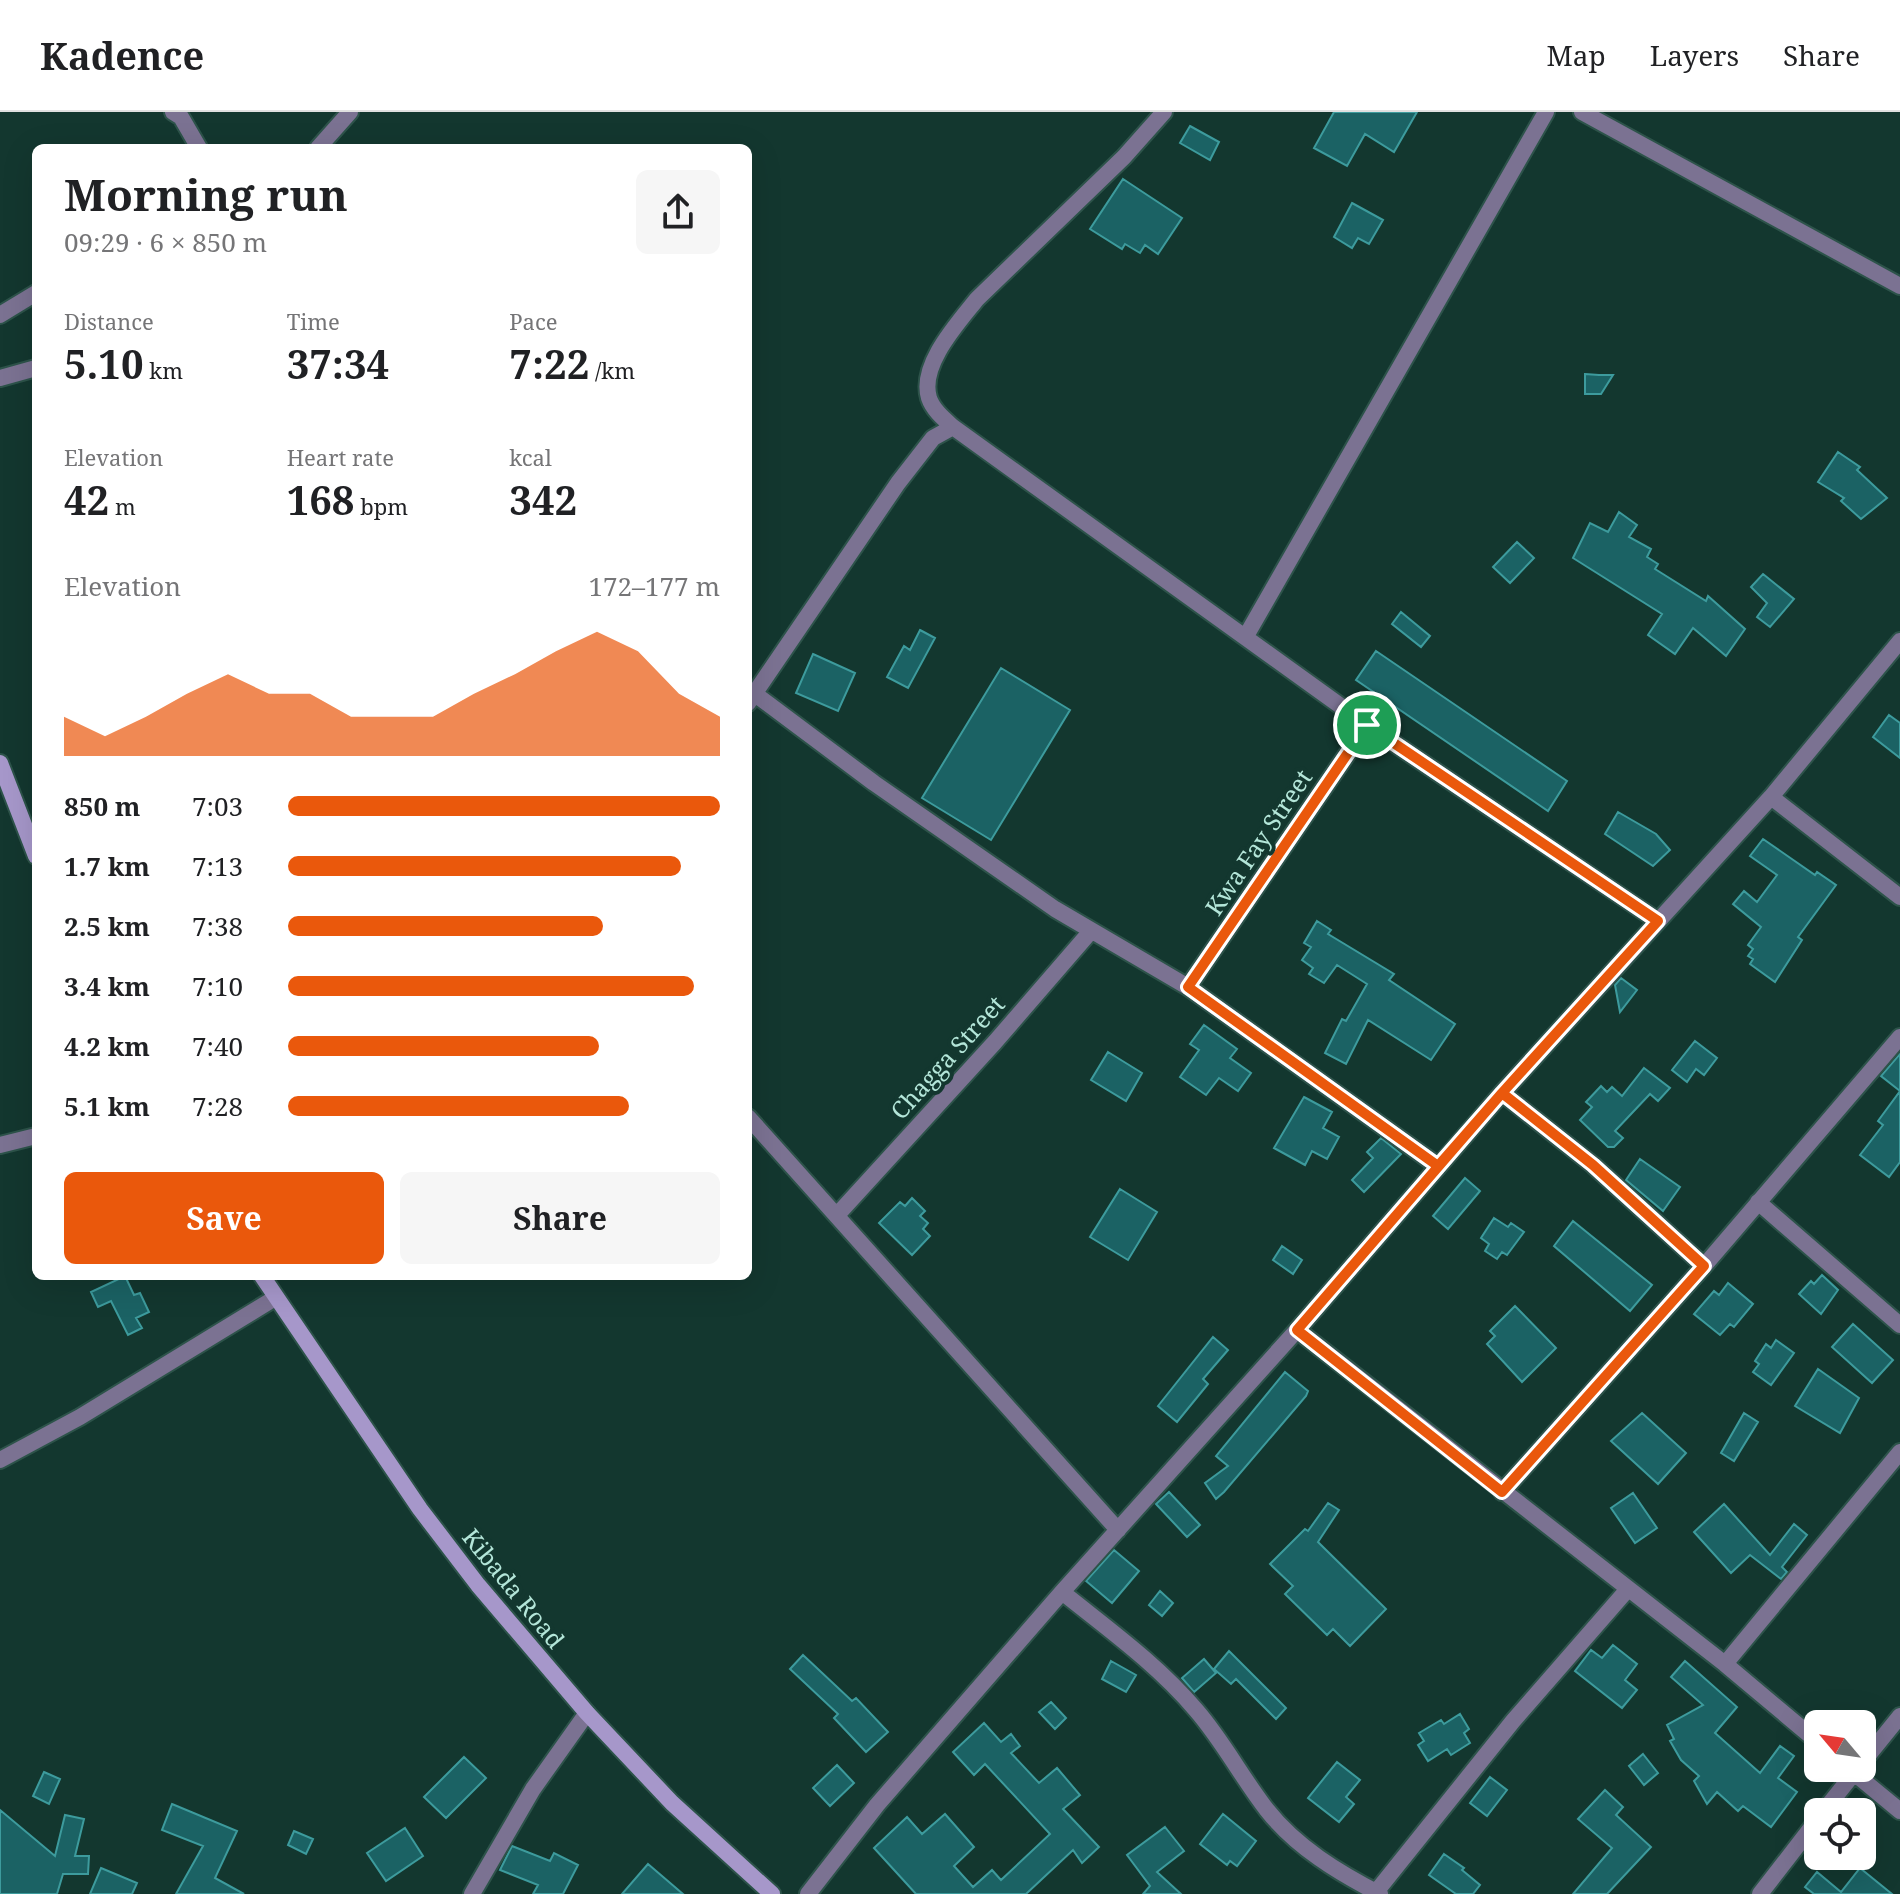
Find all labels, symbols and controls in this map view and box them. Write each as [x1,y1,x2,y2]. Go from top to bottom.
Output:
text: Kadence [40,29,204,81]
text: Map [1547,36,1606,74]
text: Layers [1650,36,1739,74]
text: Share [1783,36,1860,74]
text: Morning run [64,164,348,224]
button: share [636,170,720,254]
text: 09:29 · 6 × 850 m [64,224,267,260]
text: Distance [64,306,154,336]
text: Time [287,306,340,336]
text: Pace [509,306,558,336]
text: 5.10 [64,336,144,391]
text: 37:34 [287,336,389,391]
text: 7:22 [509,336,589,391]
text: km [144,355,183,385]
text: /km [589,355,635,385]
text: Elevation [64,442,163,472]
text: Heart rate [287,442,394,472]
text: kcal [509,442,552,472]
text: 42 [64,472,109,527]
text: 168 [287,472,354,527]
text: 342 [509,472,577,527]
text: m [109,491,136,521]
text: bpm [354,491,408,521]
text: Elevation [64,568,181,604]
text: 172–177 m [588,568,720,604]
pin [1333,691,1401,759]
icon: arrive [1345,703,1389,747]
street label: Kwa Fay Street [1197,763,1319,921]
text: 850 m [64,788,140,824]
text: 7:03 [192,788,243,824]
text: 1.7 km [64,848,150,884]
text: 7:13 [192,848,243,884]
text: 2.5 km [64,908,150,944]
text: 7:38 [192,908,243,944]
text: 3.4 km [64,968,150,1004]
text: 7:10 [192,968,243,1004]
street label: Chagga Street [883,988,1011,1126]
text: 4.2 km [64,1028,150,1064]
text: 7:40 [192,1028,243,1064]
text: 5.1 km [64,1088,150,1124]
text: 7:28 [192,1088,243,1124]
button: Save [64,1172,384,1264]
button: Share [400,1172,720,1264]
street label: Kibada Road [456,1521,573,1655]
north arrow [1804,1710,1876,1782]
map controls [1804,1710,1876,1870]
button: locate [1804,1798,1876,1870]

